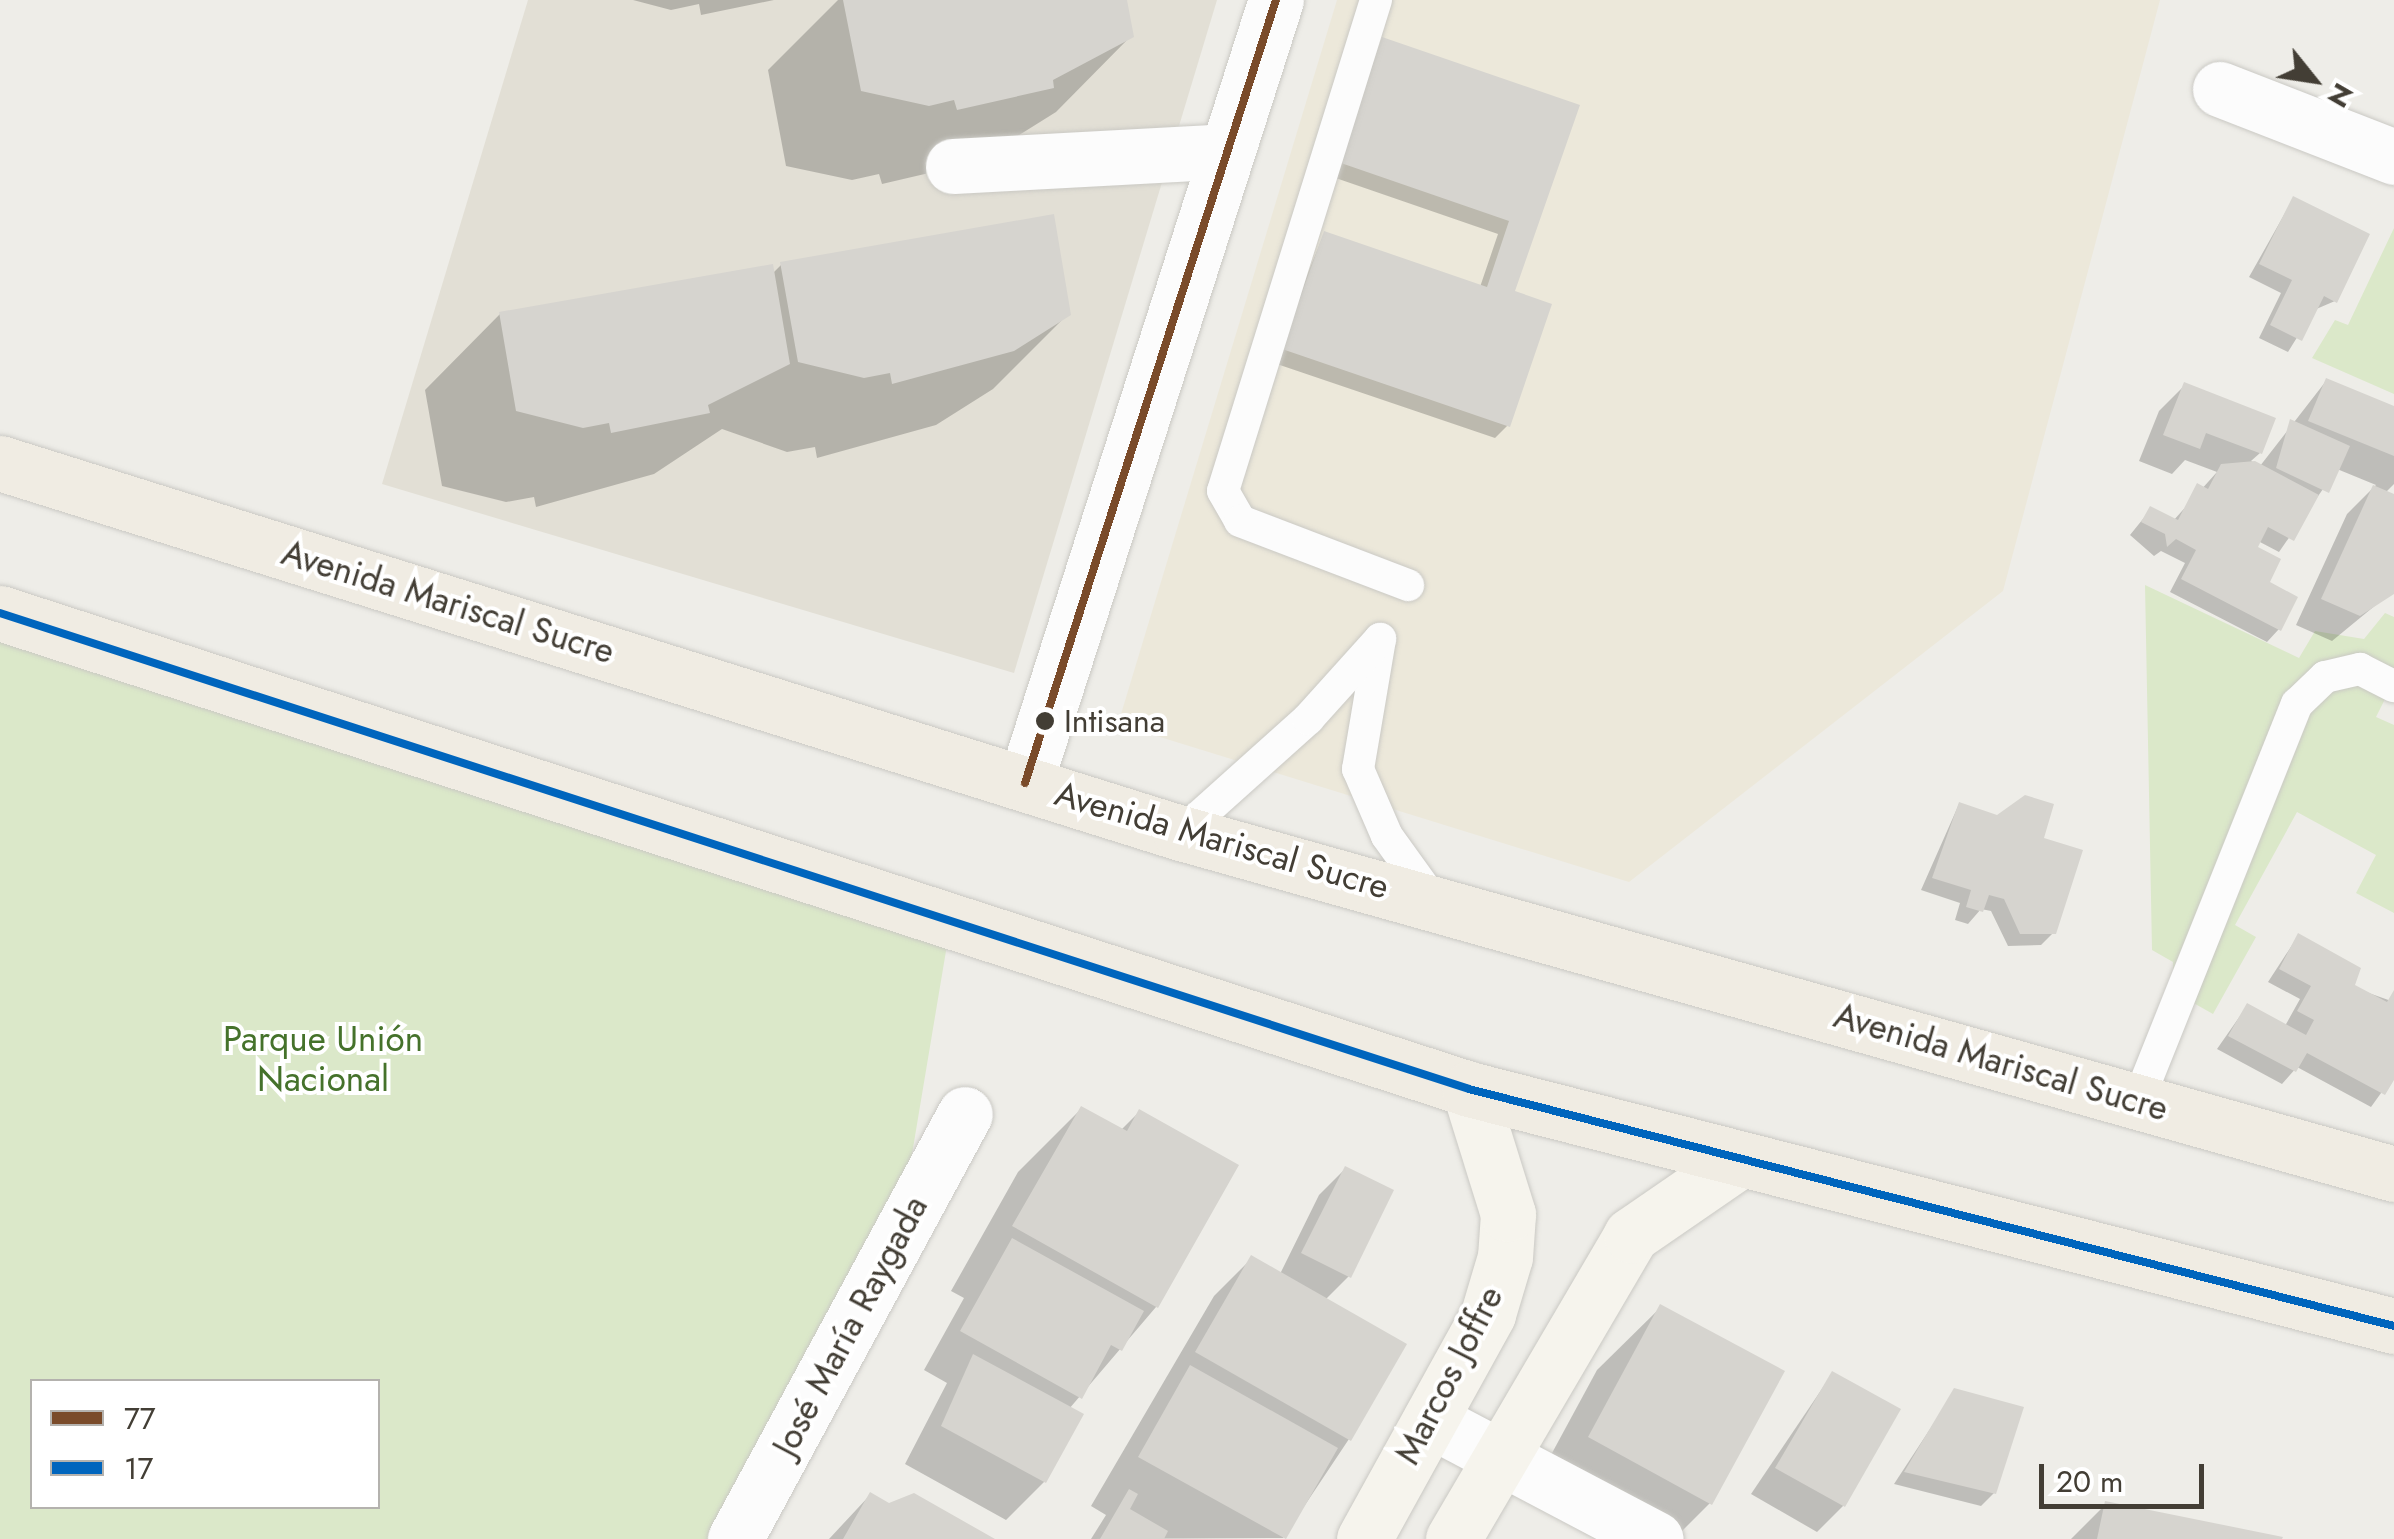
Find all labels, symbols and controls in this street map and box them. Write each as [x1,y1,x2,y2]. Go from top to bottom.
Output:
north arrow [2264,30,2364,130]
text: N [2317,75,2364,115]
street label: Avenida Mariscal Sucre [277,531,619,673]
place label: Intisana [1064,702,1165,740]
marker: Intisana [1035,711,1055,731]
street label: Avenida Mariscal Sucre [1050,772,1394,908]
street label: Avenida Mariscal Sucre [1829,994,2173,1130]
park label: Parque Unión Nacional [223,1018,423,1100]
street label: José María Raygada [764,1189,936,1463]
street label: Marcos Joffre [1386,1279,1512,1471]
legend [30,1379,380,1509]
text: 77 [124,1397,156,1440]
scale bar [2044,1444,2209,1506]
text: 17 [124,1447,153,1490]
text: 20 m [2056,1460,2123,1503]

